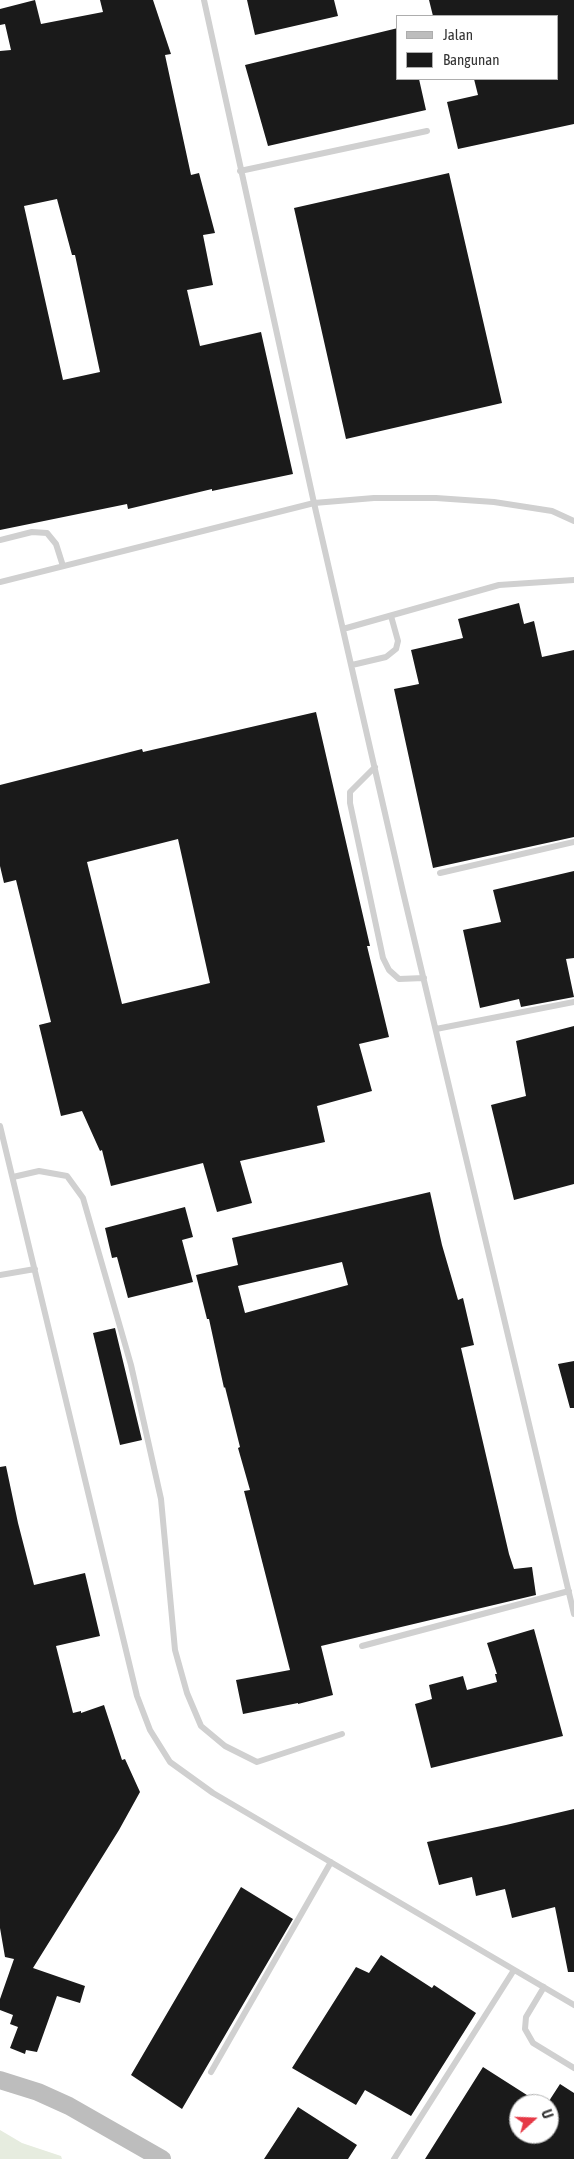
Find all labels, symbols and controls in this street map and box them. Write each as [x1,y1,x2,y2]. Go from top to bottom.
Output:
legend [396,15,559,80]
text: Jalan [443,26,473,43]
text: Bangunan [443,51,500,68]
north arrow [509,2094,559,2144]
text: U [538,2108,556,2121]

